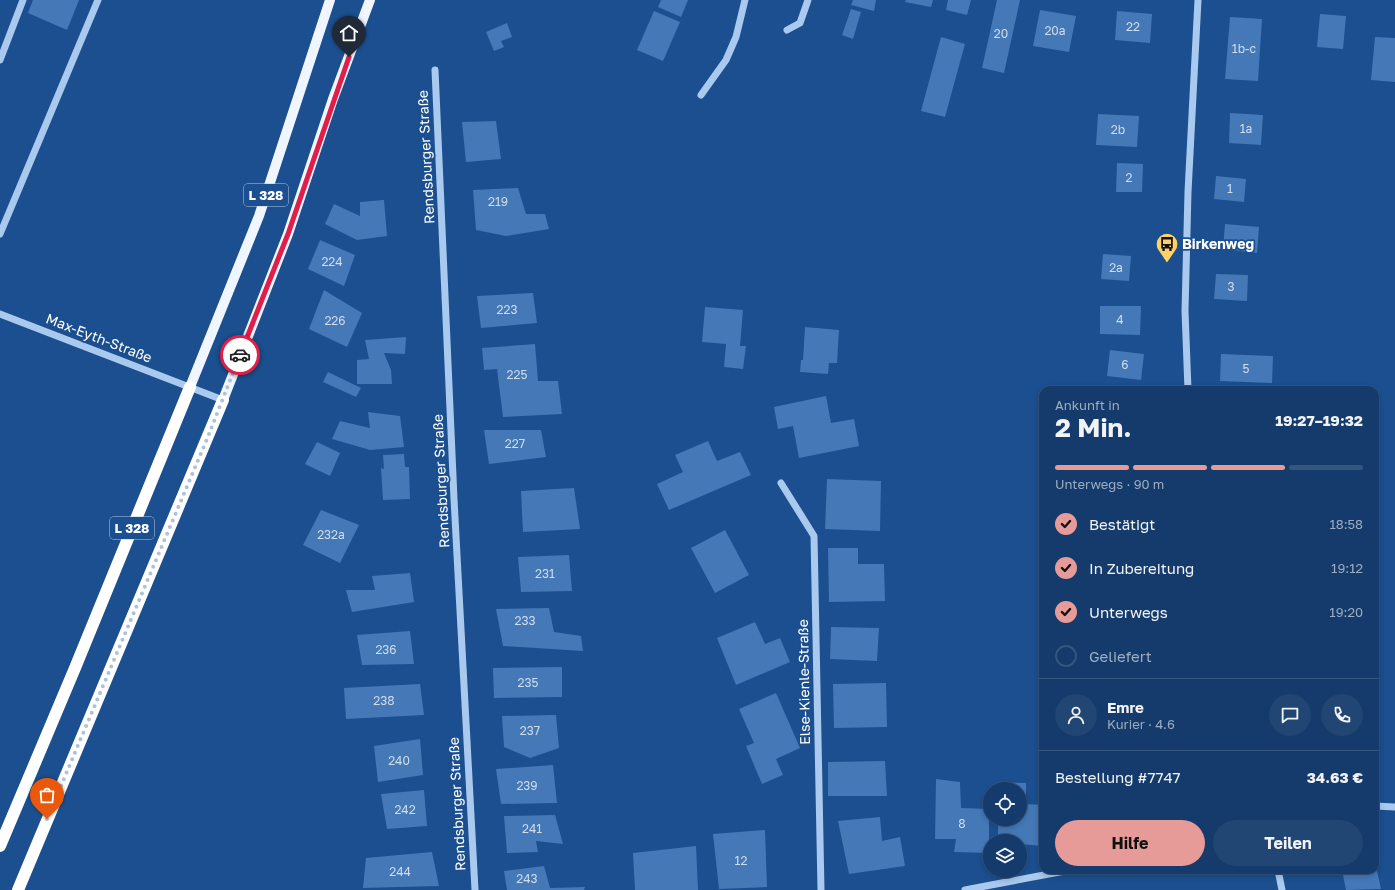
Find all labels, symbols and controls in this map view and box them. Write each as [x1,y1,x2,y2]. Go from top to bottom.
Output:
pin [332,16,366,57]
house number: 22 [1126,19,1140,34]
icon: home [338,22,360,44]
house number: 20a [1044,23,1066,38]
house number: 20 [994,26,1008,41]
house number: 1b-c [1232,41,1257,56]
street label: Rendsburger Straße [414,90,437,224]
house number: 1a [1240,121,1252,136]
house number: 2b [1111,122,1125,137]
house number: 2 [1126,170,1133,185]
house number: 1 [1227,181,1233,196]
road number: L 328 [244,184,288,206]
house number: 219 [488,194,508,209]
bus stop icon: Birkenweg [1154,231,1180,264]
place label: Birkenweg [1182,235,1254,252]
house number: 224 [321,254,343,269]
house number: 2a [1109,260,1123,275]
house number: 3 [1227,279,1235,294]
house number: 223 [497,302,517,317]
street label: Max-Eyth-Straße [44,309,155,366]
house number: 4 [1116,312,1124,327]
house number: 226 [324,313,346,328]
courier [220,335,260,375]
icon: car [229,344,251,366]
house number: 6 [1121,357,1129,372]
house number: 5 [1243,361,1250,376]
house number: 225 [507,367,527,382]
text: Ankunft in [1055,397,1120,413]
text: 19:27–19:32 [1275,411,1363,429]
text: 2 Min. [1055,412,1132,443]
street label: Rendsburger Straße [429,414,452,548]
house number: 227 [505,436,525,451]
text: Unterwegs · 90 m [1055,476,1164,492]
icon: check [1055,513,1077,535]
text: Bestätigt [1089,515,1155,533]
text: 18:58 [1329,516,1363,532]
road number: L 328 [110,517,154,539]
house number: 232a [317,527,345,542]
icon: check [1055,557,1077,579]
text: In Zubereitung [1089,559,1194,577]
text: 19:12 [1331,560,1363,576]
house number: 231 [535,566,555,581]
icon: check [1055,601,1077,623]
text: Unterwegs [1089,603,1168,621]
text: 19:20 [1329,604,1363,620]
house number: 233 [514,613,536,628]
street label: Else-Kienle-Straße [794,619,813,745]
house number: 236 [375,642,397,657]
text: Geliefert [1089,647,1152,665]
house number: 235 [518,675,539,690]
house number: 238 [373,693,395,708]
button: person [1055,694,1097,736]
button: chat [1269,694,1311,736]
button: phone [1321,694,1363,736]
text: Emre [1107,698,1144,716]
text: Kurier · 4.6 [1107,716,1175,732]
house number: 237 [520,723,540,738]
street label: Rendsburger Straße [445,737,468,871]
house number: 240 [388,753,410,768]
text: Bestellung #7747 [1055,768,1180,786]
text: 34.63 € [1307,768,1363,786]
pin [30,778,64,819]
house number: 239 [516,778,538,793]
map controls [983,782,1027,878]
button: locate [983,782,1027,826]
icon: bag [36,784,58,806]
house number: 242 [394,802,416,817]
house number: 8 [958,816,966,831]
button: Hilfe [1055,820,1205,866]
button: Teilen [1213,820,1363,866]
house number: 241 [522,821,542,836]
button: layers [983,834,1027,878]
house number: 12 [735,853,747,868]
house number: 244 [389,864,411,879]
house number: 243 [516,871,538,886]

